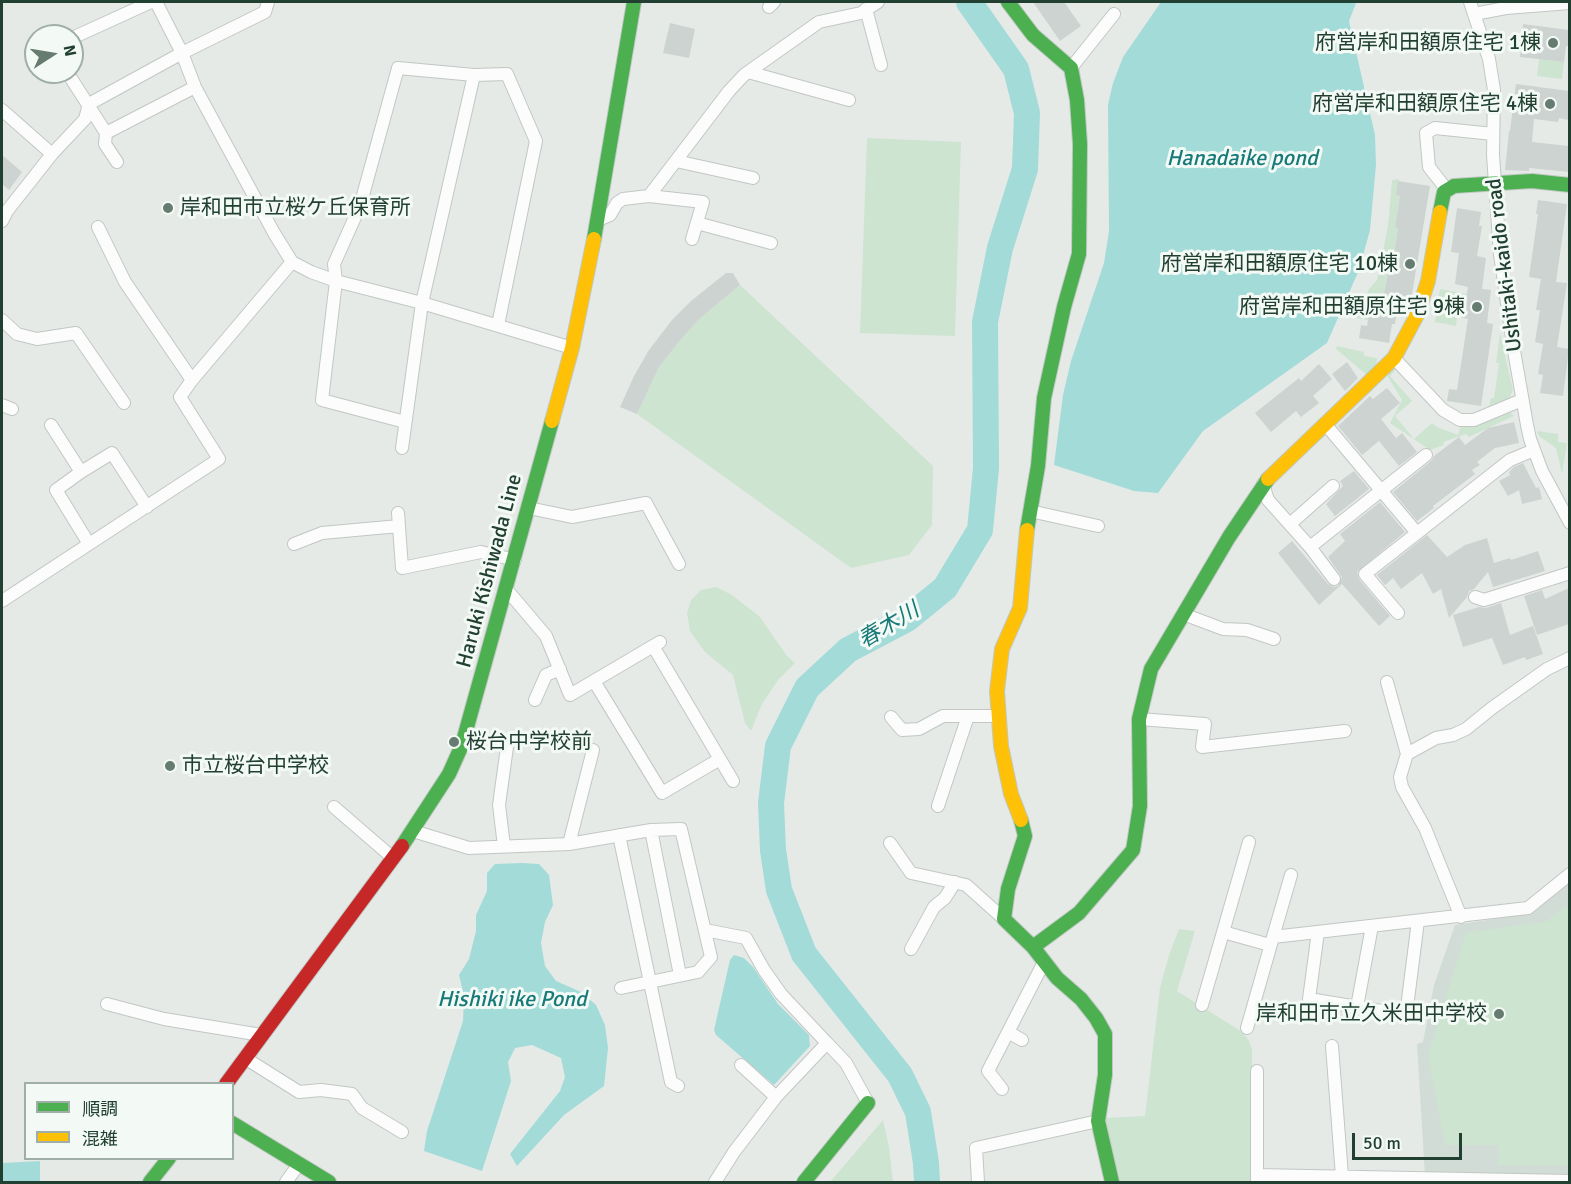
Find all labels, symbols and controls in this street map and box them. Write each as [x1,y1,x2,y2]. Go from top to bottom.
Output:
north arrow [24,24,84,84]
place label: 府営岸和田額原住宅 1棟 [1315,30,1541,56]
marker: 府営岸和田額原住宅 1棟 [1546,36,1560,50]
text: N [59,43,81,58]
place label: 府営岸和田額原住宅 4棟 [1312,91,1538,117]
marker: 府営岸和田額原住宅 4棟 [1543,97,1557,111]
water label: Hanadaike pond [1166,146,1318,172]
street label: Ushitaki-kaido road [1482,177,1528,353]
place label: 岸和田市立桜ケ丘保育所 [180,195,411,221]
marker: 岸和田市立桜ケ丘保育所 [161,201,175,215]
place label: 府営岸和田額原住宅 10棟 [1161,251,1398,277]
marker: 府営岸和田額原住宅 10棟 [1403,257,1417,271]
place label: 府営岸和田額原住宅 9棟 [1239,294,1465,320]
marker: 府営岸和田額原住宅 9棟 [1470,300,1484,314]
street label: Haruki Kishiwada Line [452,472,528,670]
water label: 春木川 [854,598,924,654]
place label: 桜台中学校前 [466,729,592,755]
marker: 桜台中学校前 [447,735,461,749]
place label: 市立桜台中学校 [182,753,329,779]
marker: 市立桜台中学校 [163,759,177,773]
water label: Hishiki ike Pond [437,987,587,1013]
place label: 岸和田市立久米田中学校 [1256,1001,1487,1027]
marker: 岸和田市立久米田中学校 [1492,1007,1506,1021]
legend [24,1082,234,1160]
text: 順調 [82,1098,118,1120]
scale bar [1355,1121,1464,1159]
text: 混雑 [82,1128,118,1150]
text: 50 m [1363,1132,1401,1154]

